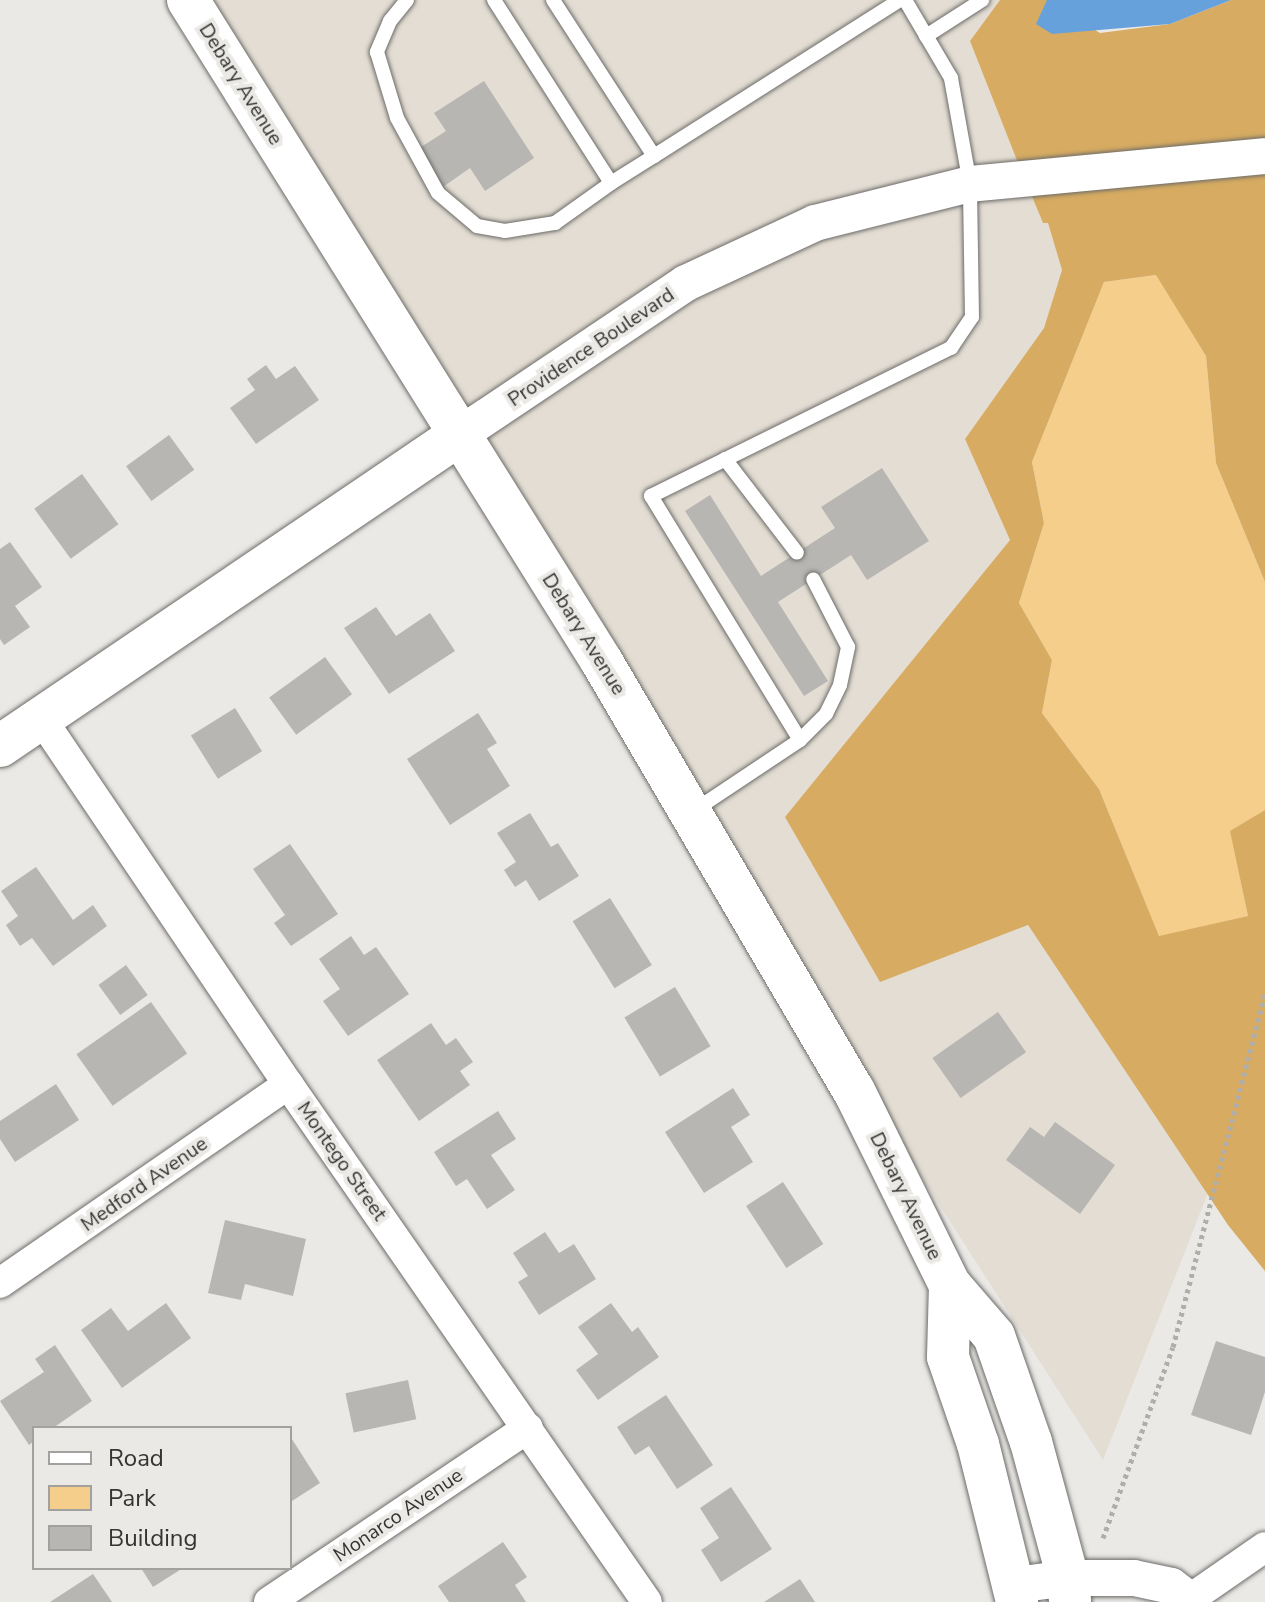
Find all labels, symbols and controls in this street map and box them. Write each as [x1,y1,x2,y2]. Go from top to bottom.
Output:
street label: Debary Avenue [194,19,288,149]
street label: Providence Boulevard [503,282,679,412]
street label: Debary Avenue [537,569,631,699]
street label: Montego Street [292,1097,392,1225]
street label: Debary Avenue [865,1128,947,1264]
street label: Medford Avenue [76,1131,212,1237]
legend [32,1426,292,1570]
text: Road [108,1442,164,1474]
street label: Monarco Avenue [329,1463,467,1567]
text: Park [108,1482,156,1514]
text: Building [108,1522,198,1554]

